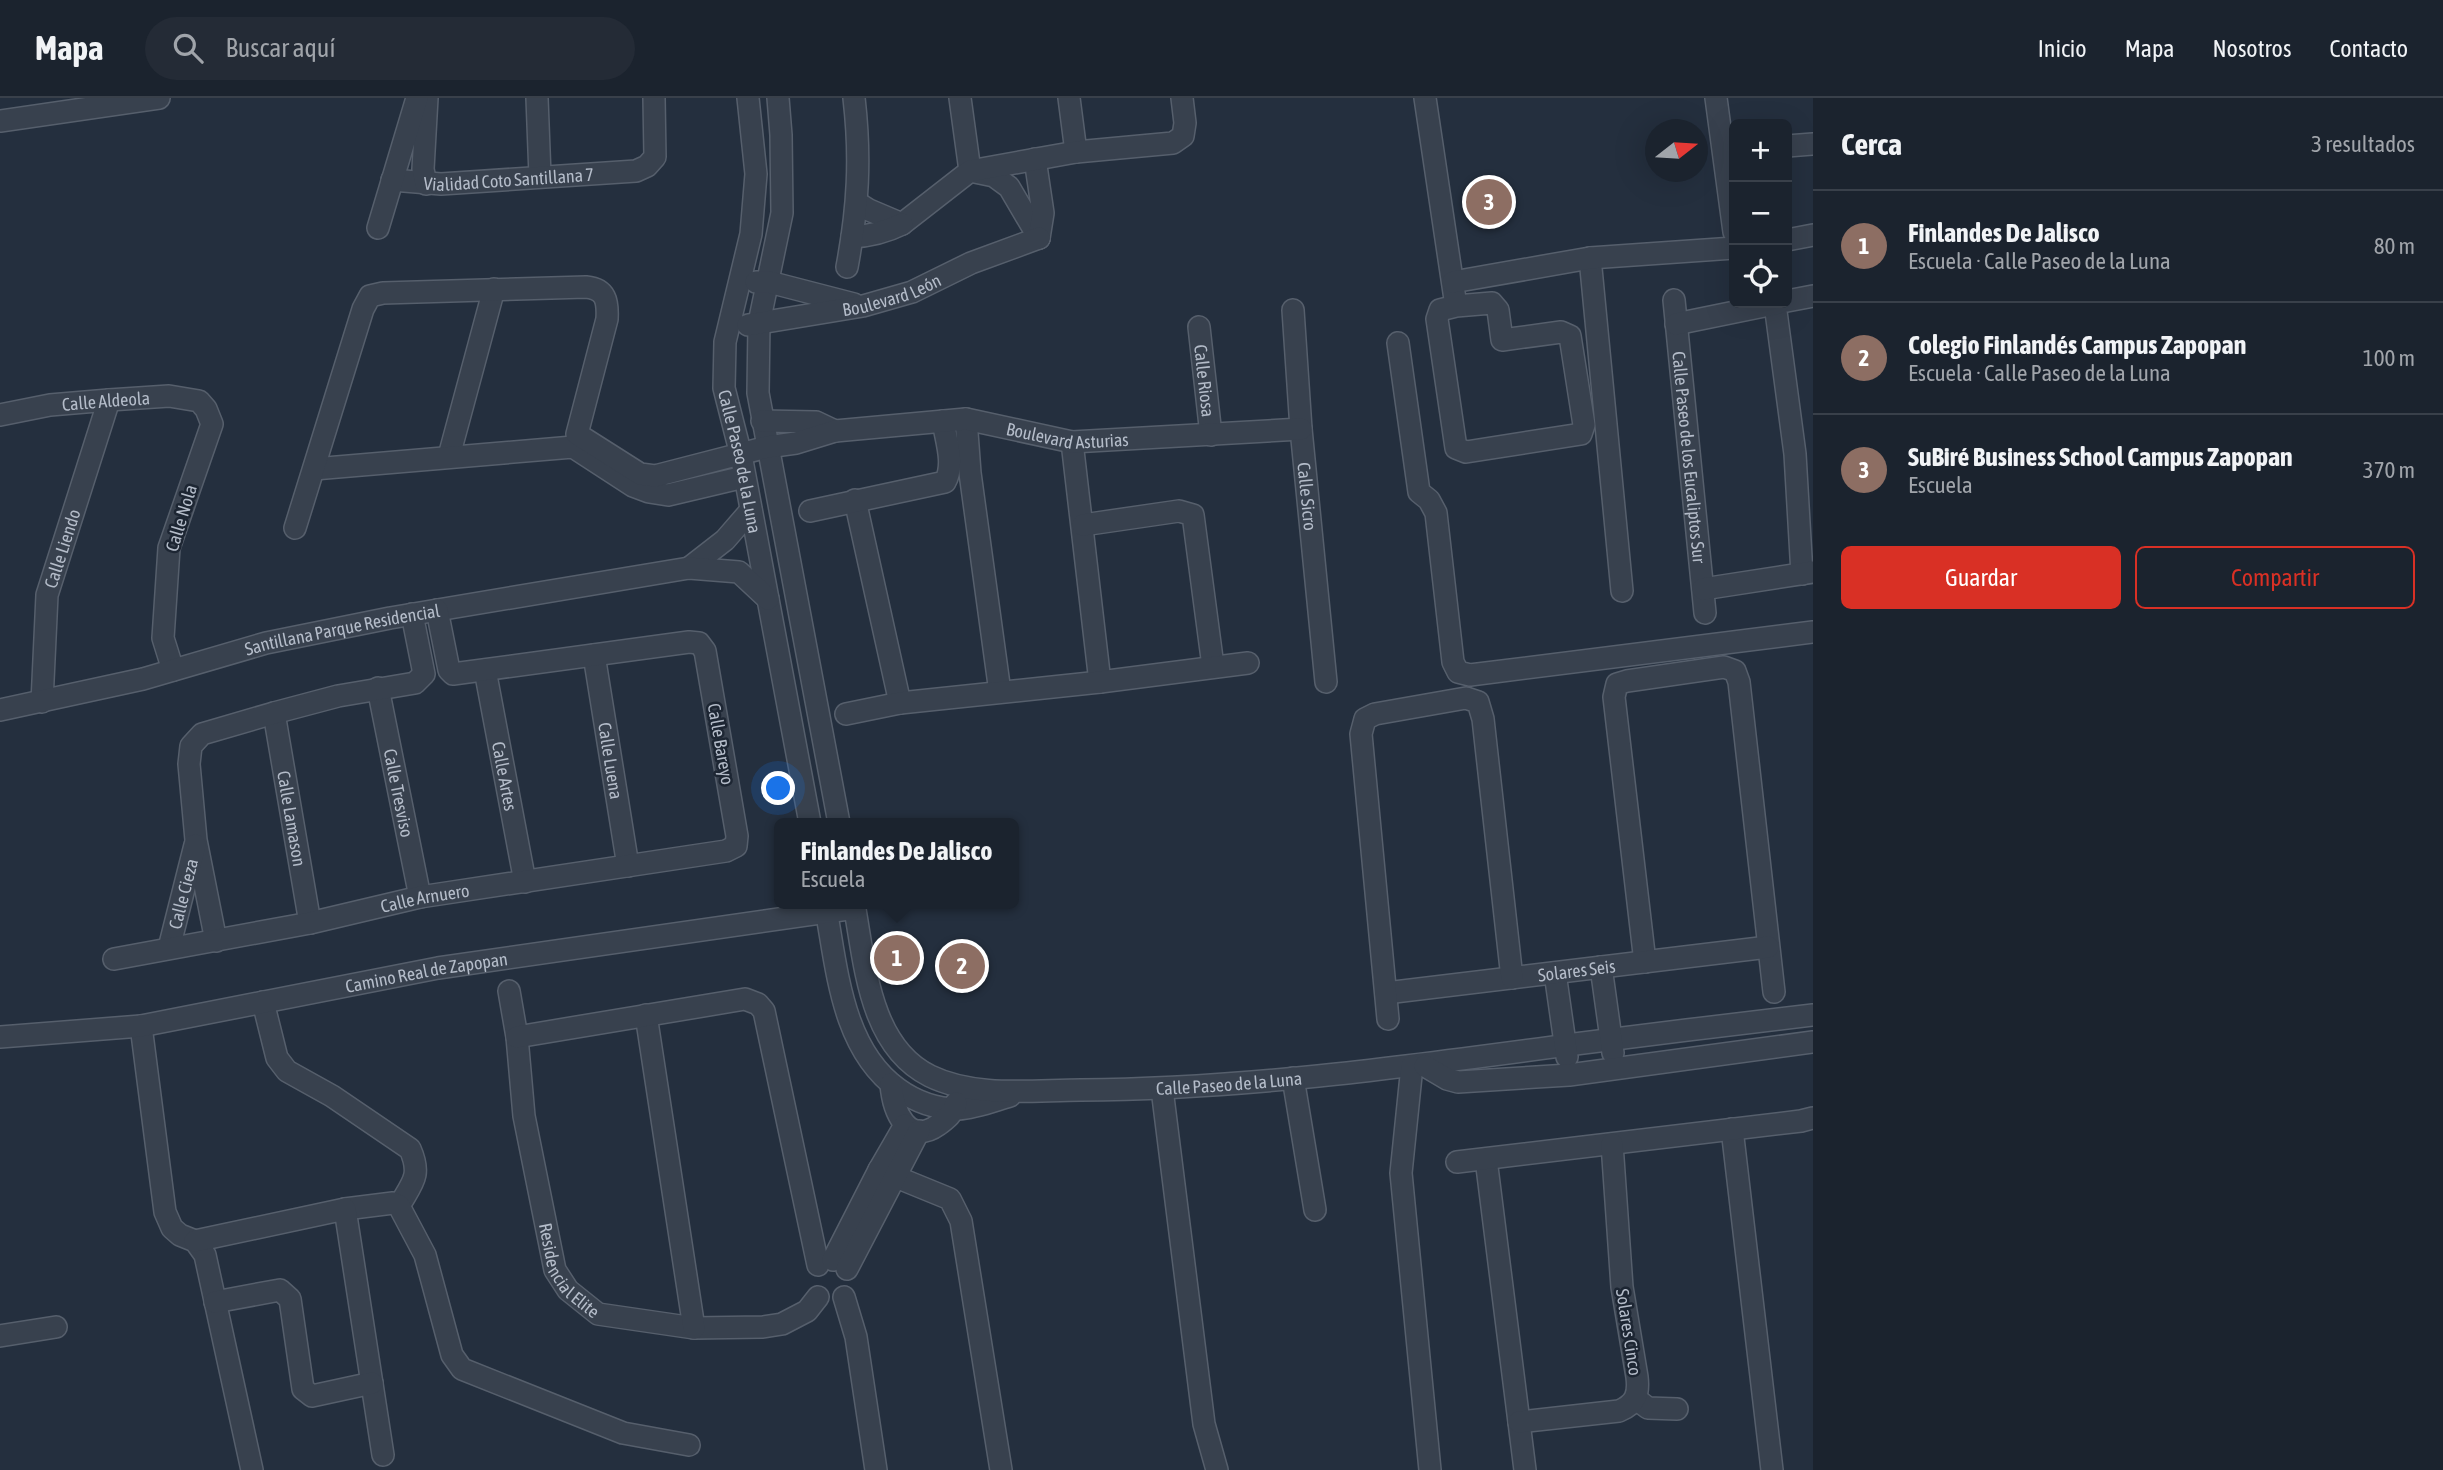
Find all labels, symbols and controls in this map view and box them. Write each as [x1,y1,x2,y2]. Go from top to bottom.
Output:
search box [145,17,635,80]
text: Mapa [35,29,103,67]
icon: search [169,29,207,67]
text: Buscar aquí [225,33,335,63]
text: Inicio [2038,35,2087,62]
text: Mapa [2125,35,2174,62]
text: Nosotros [2212,35,2291,62]
text: Contacto [2329,35,2408,62]
north arrow [1645,119,1708,182]
map controls [1729,119,1792,308]
button: + [1729,119,1792,182]
text: Cerca [1841,127,1902,161]
text: 3 resultados [2311,131,2415,157]
street label: Vialidad Coto Santillana 7 [423,163,595,195]
pin: 3 [1466,176,1512,228]
button: − [1729,182,1792,245]
text: Finlandes De Jalisco [1908,218,2100,248]
text: 1 [1859,233,1869,259]
text: 80 m [2374,233,2415,259]
button: locate [1729,245,1792,308]
text: Escuela · Calle Paseo de la Luna [1908,248,2171,274]
street label: Boulevard León [841,269,944,320]
text: Colegio Finlandés Campus Zapopan [1908,330,2246,360]
street label: Calle Riosa [1191,343,1219,418]
text: 2 [1859,345,1869,371]
text: 100 m [2363,345,2415,371]
street label: Calle Paseo de los Eucaliptos Sur [1669,350,1711,565]
text: Escuela · Calle Paseo de la Luna [1908,360,2171,386]
street label: Calle Aldeola [61,387,151,414]
street label: Calle Paseo de la Luna [714,387,766,535]
street label: Boulevard Asturias [1004,418,1129,452]
text: SuBiré Business School Campus Zapopan [1908,442,2293,472]
text: 3 [1859,457,1869,483]
text: 370 m [2363,457,2415,483]
street label: Calle Sicro [1294,461,1321,532]
text: Escuela [1908,472,1973,498]
street label: Calle Nola [161,482,201,554]
street label: Calle Liendo [39,506,84,590]
button: Guardar [1841,546,2121,609]
button: Compartir [2135,546,2415,609]
street label: Santillana Parque Residencial [242,599,442,659]
street label: Calle Bareyo [704,702,738,786]
street label: Calle Luena [594,721,628,801]
street label: Calle Artes [488,740,522,812]
street label: Calle Tresviso [380,747,418,839]
street label: Calle Lamason [274,769,311,868]
your location [761,771,795,805]
popup [774,818,1019,909]
text: Finlandes De Jalisco [801,836,992,866]
street label: Calle Cieza [164,856,202,931]
text: Escuela [801,866,865,892]
street label: Calle Arnuero [378,879,471,916]
pin: 1 [874,932,920,984]
pin: 2 [939,940,985,992]
street label: Camino Real de Zapopan [343,948,509,996]
street label: Solares Seis [1537,955,1616,985]
street label: Calle Paseo de la Luna [1156,1067,1303,1099]
street label: Residencial Elite [535,1221,604,1322]
street label: Solares Cinco [1612,1287,1646,1377]

